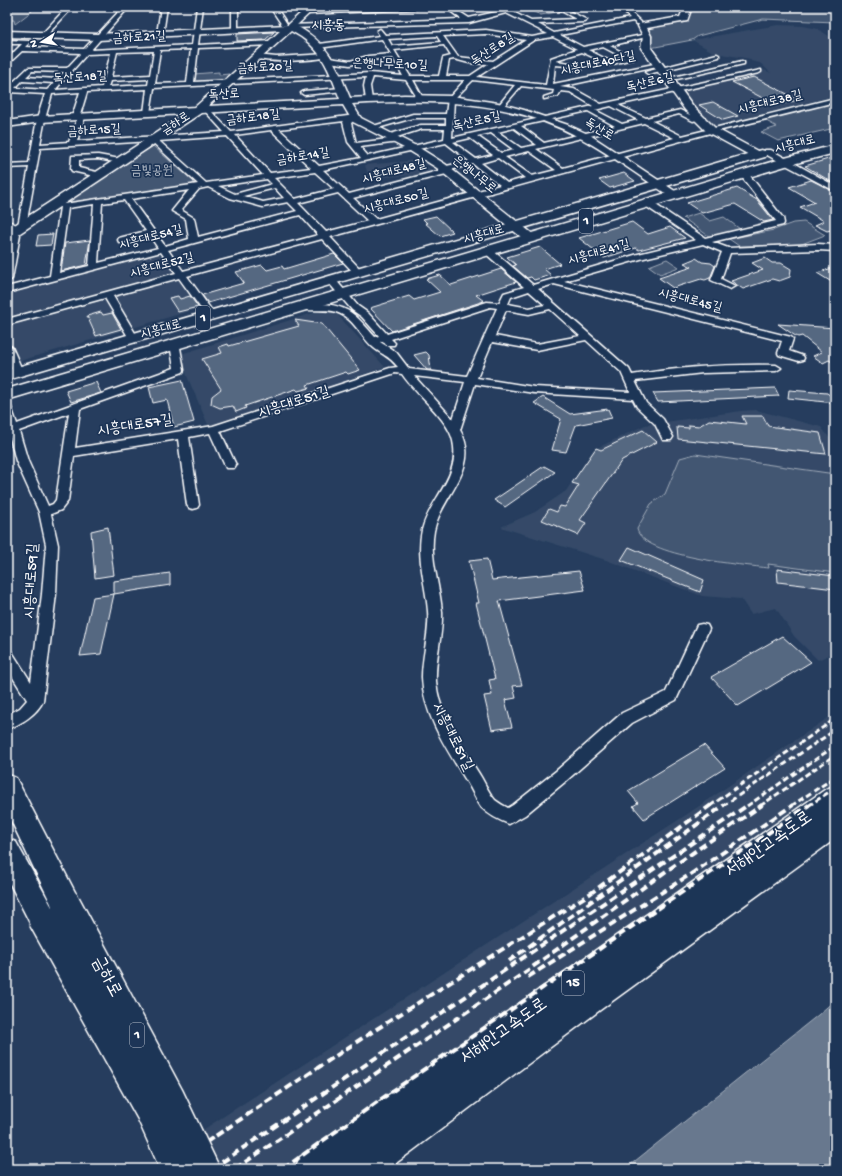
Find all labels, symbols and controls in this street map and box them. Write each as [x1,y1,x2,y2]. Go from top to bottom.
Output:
district label: 시흥동 [311,18,345,35]
north arrow [22,22,62,62]
street label: 금하로21길 [112,29,166,47]
street label: 독산로8길 [468,30,518,70]
text: N [28,39,41,48]
street label: 시흥대로40다길 [559,48,637,79]
street label: 은행나무로10길 [352,56,428,74]
street label: 금하로20길 [237,59,293,77]
street label: 독산로18길 [53,69,107,87]
street label: 독산로6길 [625,70,675,96]
street label: 독산로 [208,87,240,103]
street label: 시흥대로38길 [736,87,804,118]
street label: 금하로18길 [225,107,281,129]
street label: 금하로 [159,109,193,139]
street label: 독산로5길 [452,109,502,135]
street label: 독산로 [582,115,616,145]
street label: 금하로15길 [67,122,121,140]
street label: 시흥대로 [773,131,817,158]
street label: 금하로14길 [276,145,330,169]
street label: 은행나무로 [449,153,499,197]
street label: 시흥대로48길 [360,155,428,188]
park label: 금빛공원 [131,164,173,179]
street label: 시흥대로50길 [362,185,430,218]
road number: 1 [579,209,593,233]
street label: 시흥대로54길 [117,221,184,254]
street label: 시흥대로 [462,221,506,248]
street label: 시흥대로41길 [566,236,632,269]
street label: 시흥대로52길 [128,249,196,282]
street label: 시흥대로45길 [657,285,724,316]
road number: 1 [196,306,210,330]
street label: 시흥대로 [139,316,183,343]
street label: 시흥대로51길 [256,383,332,423]
street label: 시흥대로57길 [96,411,174,441]
street label: 시흥대로59길 [21,543,43,619]
street label: 시흥대로51길 [427,700,477,774]
street label: 서해안고속도로 [721,807,817,883]
street label: 금하로 [87,953,125,1001]
road number: 15 [562,971,584,995]
street label: 서해안고속도로 [456,994,552,1070]
road number: 1 [130,1023,144,1047]

